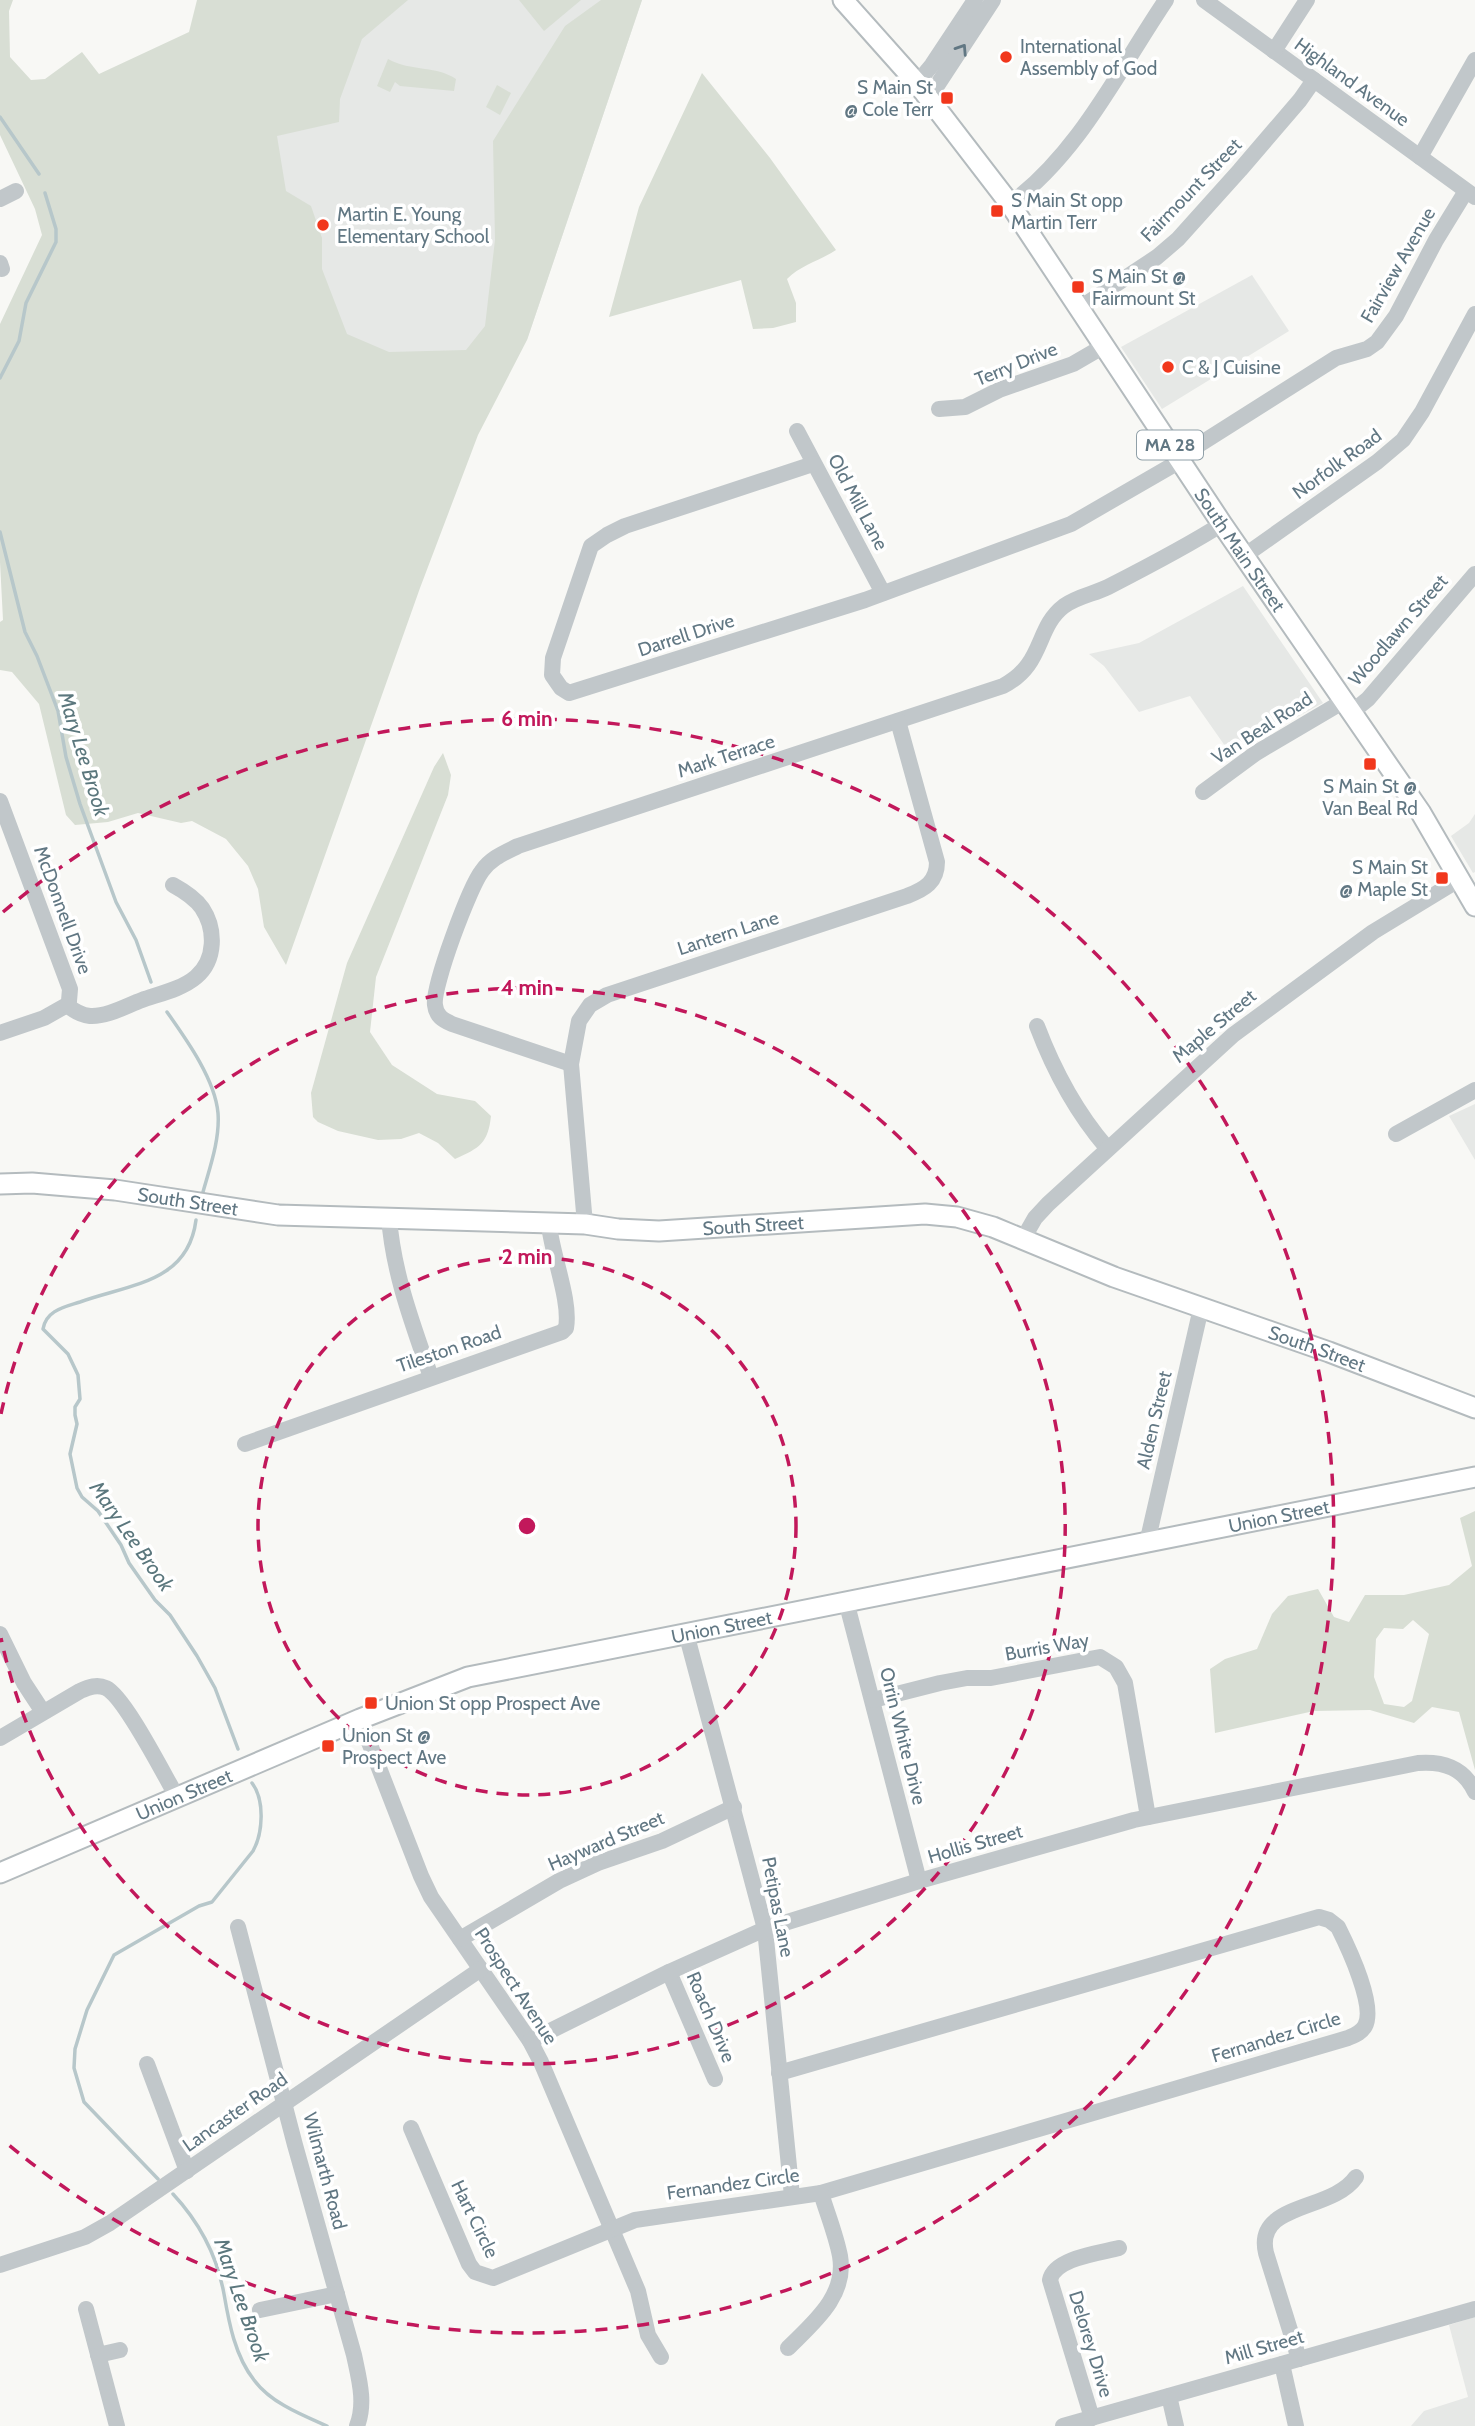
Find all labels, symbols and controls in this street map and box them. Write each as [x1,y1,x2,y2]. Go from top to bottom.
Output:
street label: Highland Avenue [1290,33,1414,132]
place label: International Assembly of God [1020,35,1157,80]
one-way arrow [953,43,966,56]
marker: International Assembly of God [998,49,1014,65]
place label: S Main St @ Cole Terr [844,76,934,121]
marker: S Main St @ Cole Terr [939,90,955,106]
street label: Fairmount Street [1136,133,1247,247]
place label: S Main St opp Martin Terr [1011,189,1123,234]
place label: Martin E. Young Elementary School [337,203,490,248]
marker: S Main St opp Martin Terr [989,203,1005,219]
street label: Fairview Avenue [1356,203,1440,327]
marker: Martin E. Young Elementary School [315,217,331,233]
place label: S Main St @ Fairmount St [1092,265,1196,310]
marker: S Main St @ Fairmount St [1070,279,1086,295]
street label: Terry Drive [971,337,1061,391]
place label: C & J Cuisine [1182,356,1281,379]
marker: C & J Cuisine [1160,359,1176,375]
street label: Norfolk Road [1288,424,1386,504]
road number: MA 28 [1137,430,1203,460]
street label: Old Mill Lane [823,450,893,554]
street label: South Main Street [1190,483,1291,616]
street label: Woodlawn Street [1344,569,1453,690]
street label: Darrell Drive [635,609,737,661]
street label: Van Beal Road [1208,687,1316,769]
water label: Mary Lee Brook [53,688,115,820]
text: 6 min [501,706,553,731]
street label: Mark Terrace [675,729,778,783]
marker: S Main St @ Van Beal Rd [1362,756,1378,772]
place label: S Main St @ Van Beal Rd [1322,775,1418,820]
street label: McDonnell Drive [29,843,97,977]
place label: S Main St @ Maple St [1339,856,1429,901]
marker: S Main St @ Maple St [1434,870,1450,886]
street label: Lantern Lane [674,906,782,960]
text: 4 min [501,975,553,1000]
street label: Maple Street [1167,984,1261,1068]
street label: South Street [136,1182,240,1220]
street label: South Street [702,1210,805,1240]
text: 2 min [502,1244,552,1269]
street label: Tileston Road [394,1320,504,1378]
street label: South Street [1266,1320,1369,1377]
street label: Alden Street [1132,1368,1177,1471]
water label: Mary Lee Brook [84,1475,180,1597]
street label: Union Street [1226,1495,1332,1537]
centre of rings [515,1514,539,1538]
street label: Union Street [669,1605,775,1648]
street label: Burris Way [1003,1628,1091,1666]
street label: Orrin White Drive [875,1665,931,1807]
place label: Union St opp Prospect Ave [385,1692,600,1715]
marker: Union St opp Prospect Ave [363,1695,379,1711]
place label: Union St @ Prospect Ave [342,1724,447,1769]
marker: Union St @ Prospect Ave [320,1738,336,1754]
street label: Union Street [132,1763,236,1825]
street label: Hayward Street [545,1806,668,1876]
street label: Hollis Street [925,1819,1026,1869]
street label: Petipas Lane [757,1855,799,1959]
street label: Prospect Avenue [470,1923,562,2049]
street label: Roach Drive [682,1968,741,2066]
street label: Fernandez Circle [1209,2006,1343,2068]
street label: Lancaster Road [178,2067,292,2157]
street label: Wilmarth Road [298,2110,352,2232]
street label: Fernandez Circle [665,2163,801,2205]
street label: Hart Circle [446,2176,504,2262]
water label: Mary Lee Brook [209,2234,275,2366]
street label: Delorey Drive [1064,2288,1118,2400]
street label: Mill Street [1222,2325,1307,2369]

